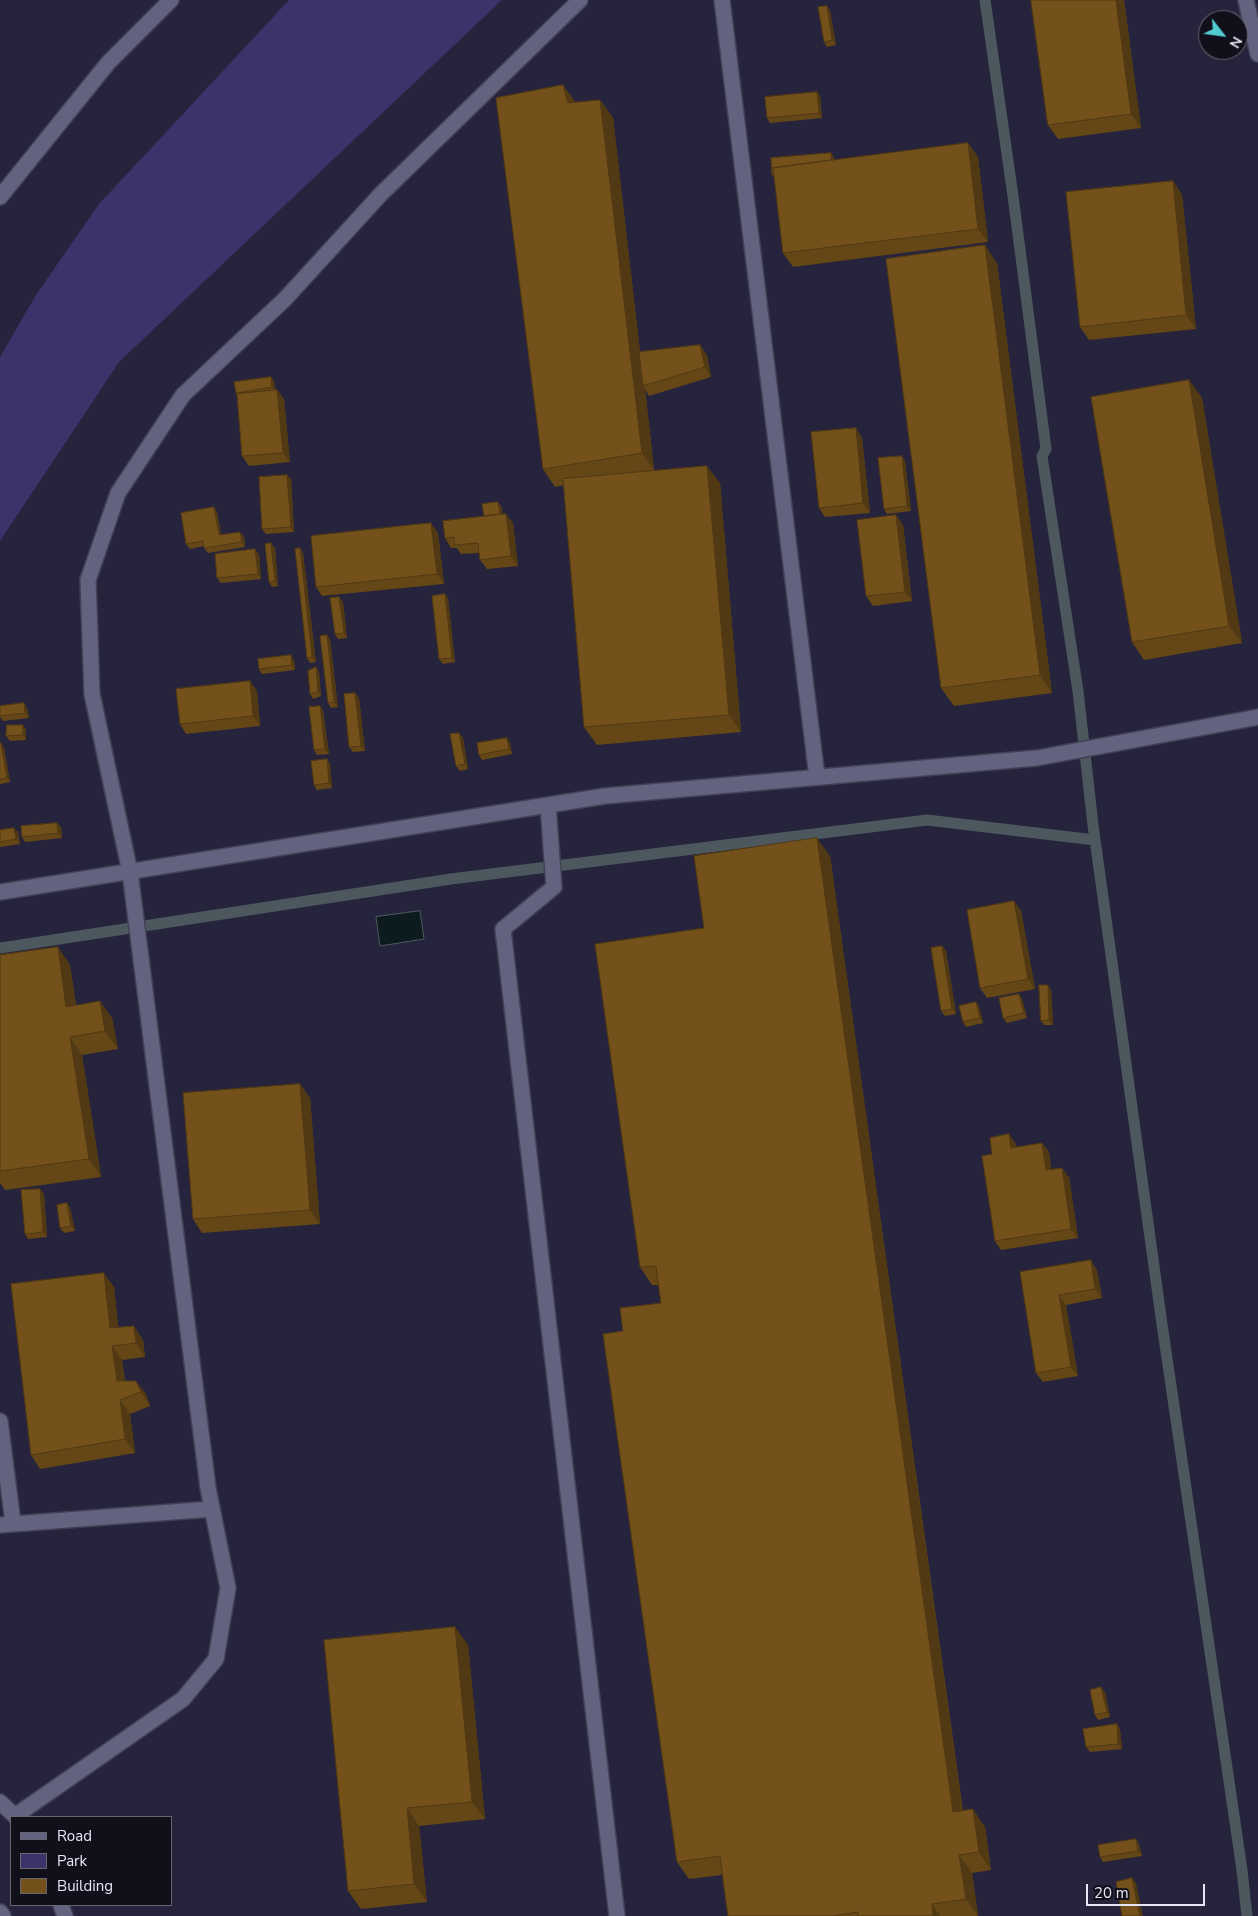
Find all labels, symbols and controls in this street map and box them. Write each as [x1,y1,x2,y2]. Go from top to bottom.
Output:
north arrow [1198,10,1248,60]
text: N [1225,33,1246,52]
legend [10,1816,172,1906]
text: Road [57,1826,92,1846]
text: Park [57,1851,87,1871]
scale bar [1088,1874,1207,1906]
text: Building [57,1876,113,1896]
text: 20 m [1094,1883,1129,1903]

